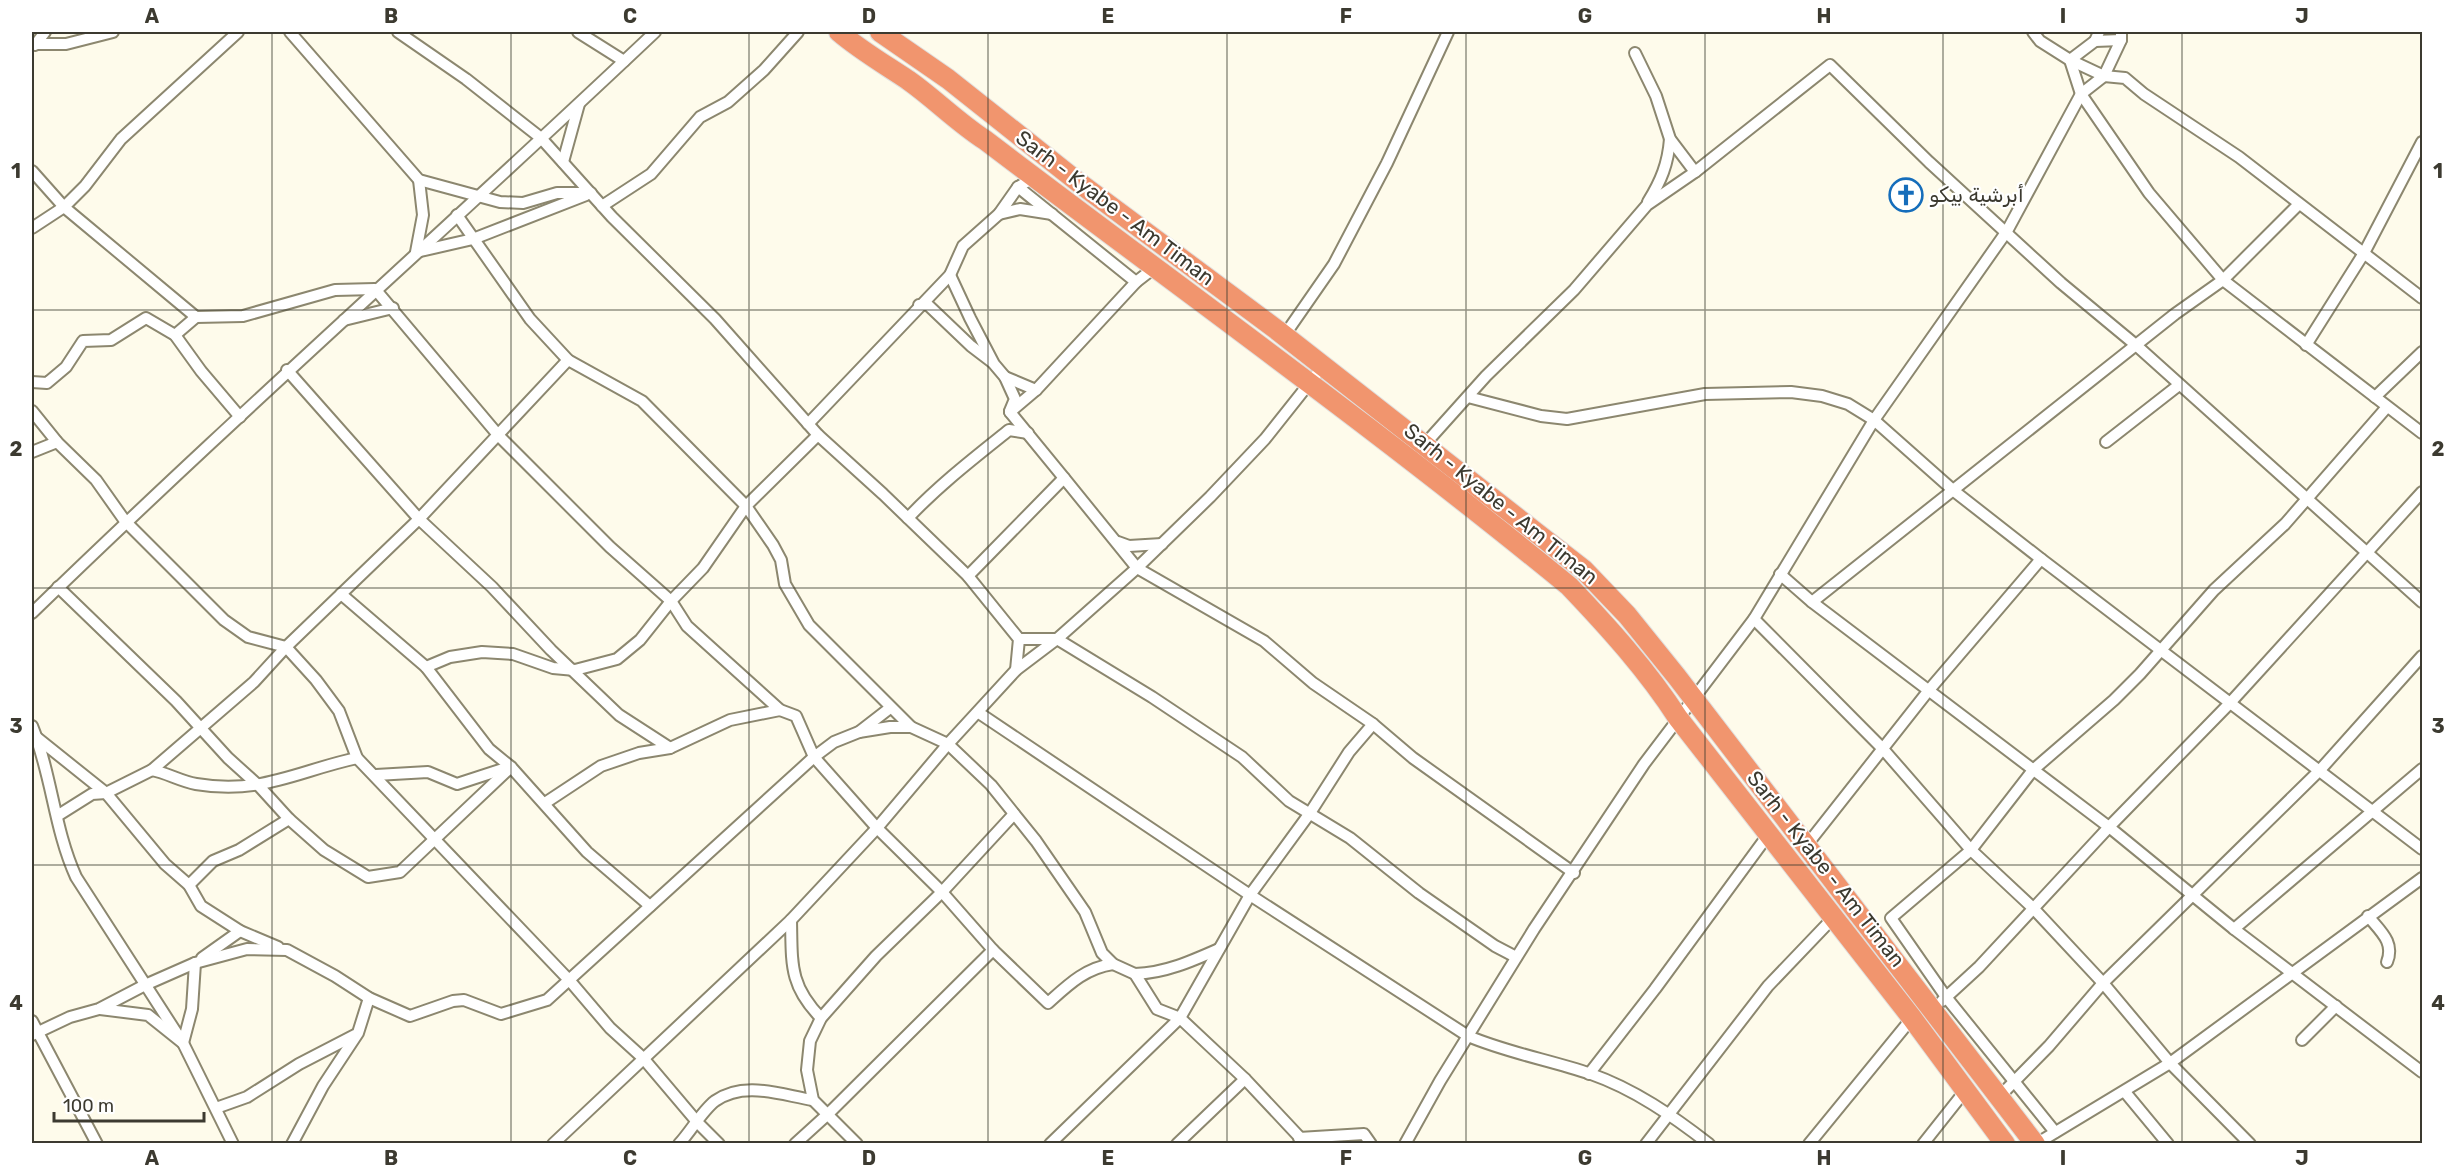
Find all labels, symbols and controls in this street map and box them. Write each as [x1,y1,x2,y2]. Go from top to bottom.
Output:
text: A [145,4,160,28]
text: B [384,4,398,28]
text: C [623,4,637,28]
text: D [862,4,876,28]
text: E [1102,4,1114,28]
text: F [1340,4,1352,28]
text: G [1578,4,1592,28]
text: H [1817,4,1831,28]
text: I [2060,4,2066,28]
text: J [2295,4,2309,28]
street label: Sarh - Kyabe - Am Timan [1011,125,1219,290]
text: 1 [11,159,21,183]
text: 1 [2433,159,2443,183]
church icon: أبرشية بيكو [1888,177,1924,213]
place label: أبرشية بيكو [1929,182,2024,207]
street label: Sarh - Kyabe - Am Timan [1399,418,1603,589]
text: 2 [10,437,23,461]
text: 2 [2432,437,2445,461]
text: 3 [9,714,23,738]
text: 3 [2431,714,2445,738]
street label: Sarh - Kyabe - Am Timan [1742,766,1911,972]
text: 4 [9,991,23,1015]
text: 4 [2431,991,2445,1015]
scale bar [54,1085,204,1123]
text: 100 m [63,1095,114,1117]
text: A [145,1146,160,1170]
text: B [384,1146,398,1170]
text: C [623,1146,637,1170]
text: D [862,1146,876,1170]
text: E [1102,1146,1114,1170]
text: F [1340,1146,1352,1170]
text: G [1578,1146,1592,1170]
text: H [1817,1146,1831,1170]
text: I [2060,1146,2066,1170]
text: J [2295,1146,2309,1170]

